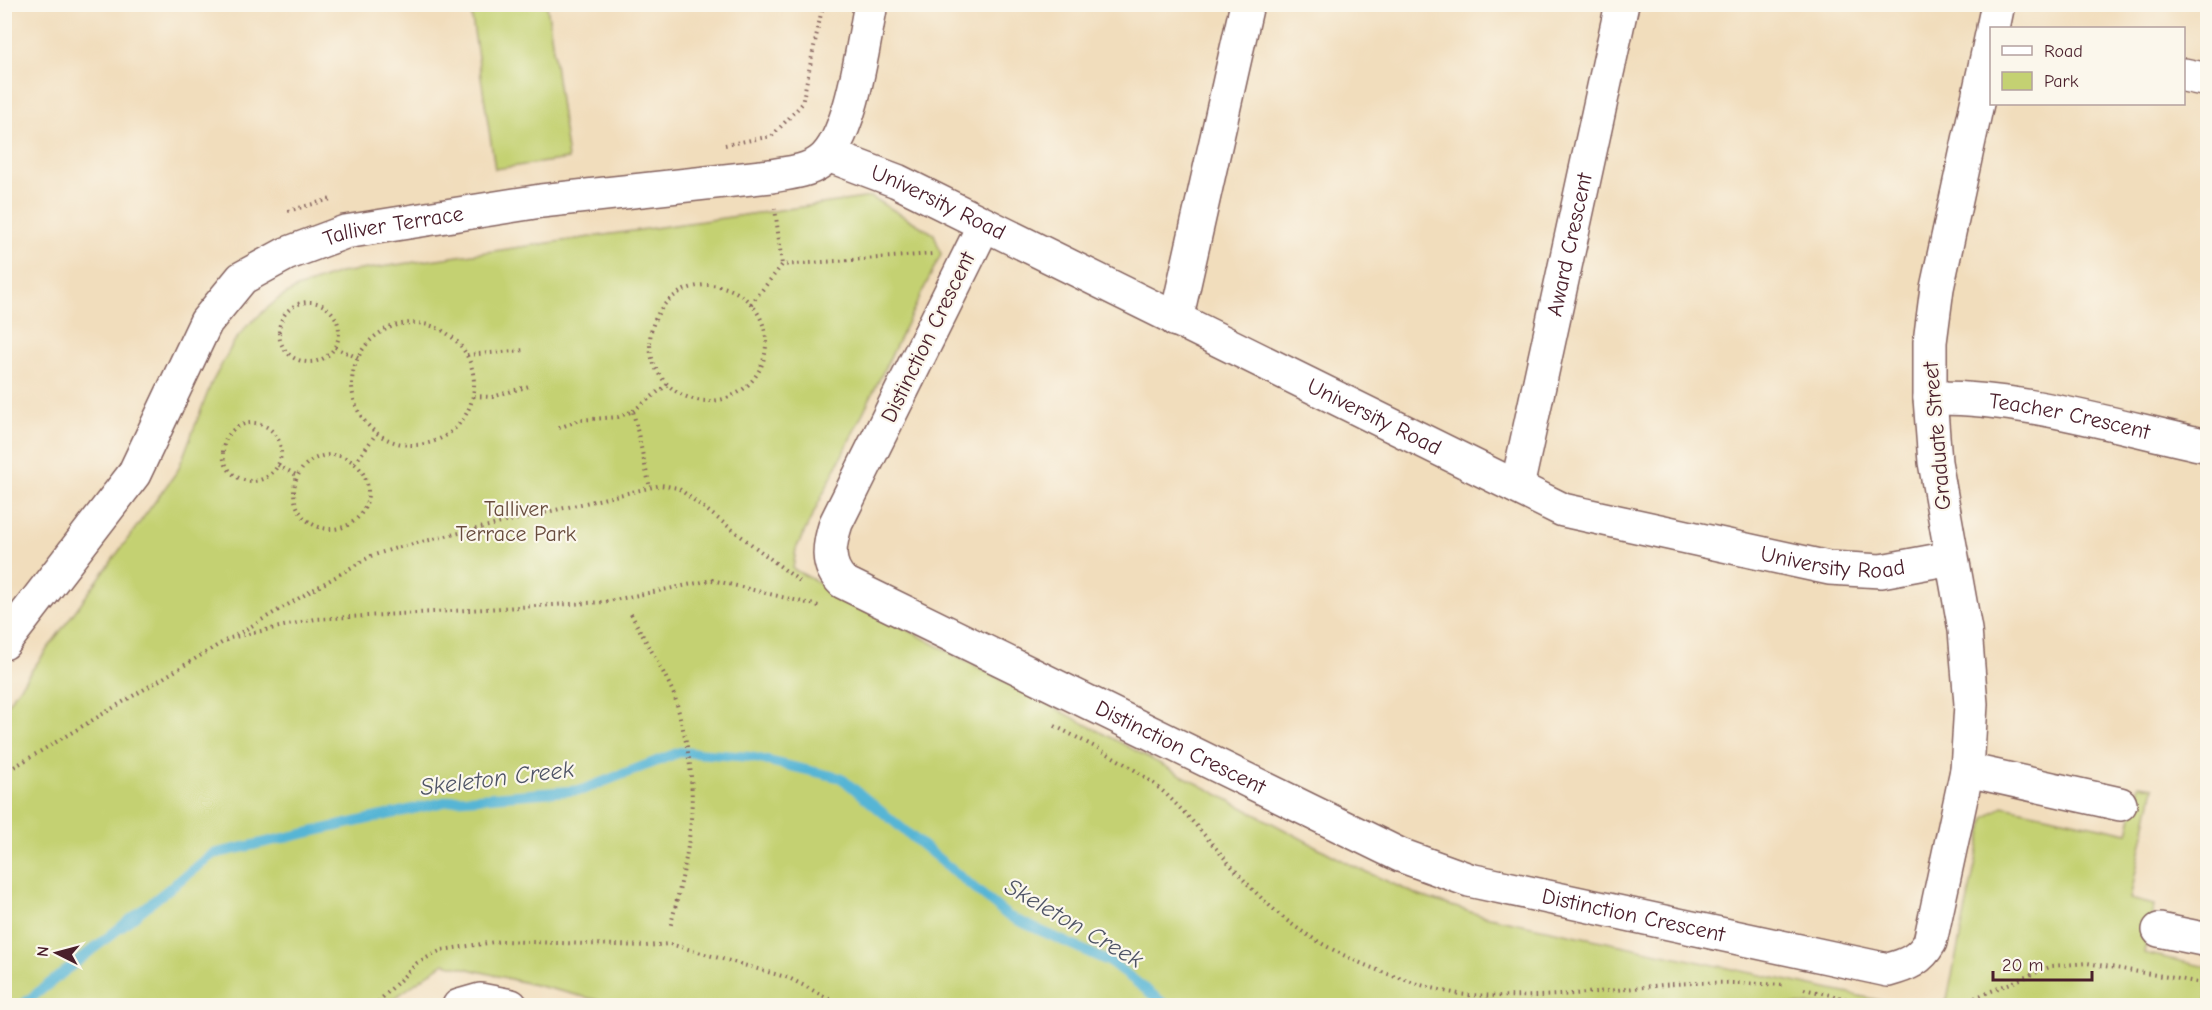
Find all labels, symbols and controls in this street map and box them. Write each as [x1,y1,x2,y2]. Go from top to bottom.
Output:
legend [1990,27,2185,105]
text: Road [2044,41,2083,62]
text: Park [2044,71,2079,92]
street label: University Road [867,159,1010,245]
street label: Award Crescent [1541,170,1598,319]
street label: Talliver Terrace [319,200,465,252]
street label: Distinction Crescent [875,247,981,427]
street label: Graduate Street [1918,360,1956,511]
street label: University Road [1303,373,1445,461]
street label: Teacher Crescent [1987,388,2153,445]
park label: Talliver Terrace Park [456,496,576,547]
street label: University Road [1758,540,1907,584]
street label: Distinction Crescent [1091,695,1271,801]
water label: Skeleton Creek [418,755,576,801]
water label: Skeleton Creek [1000,872,1148,974]
street label: Distinction Crescent [1540,883,1728,948]
north arrow [27,923,87,983]
scale bar [1993,944,2092,982]
text: N [34,945,53,958]
text: 20 m [2002,955,2043,976]

